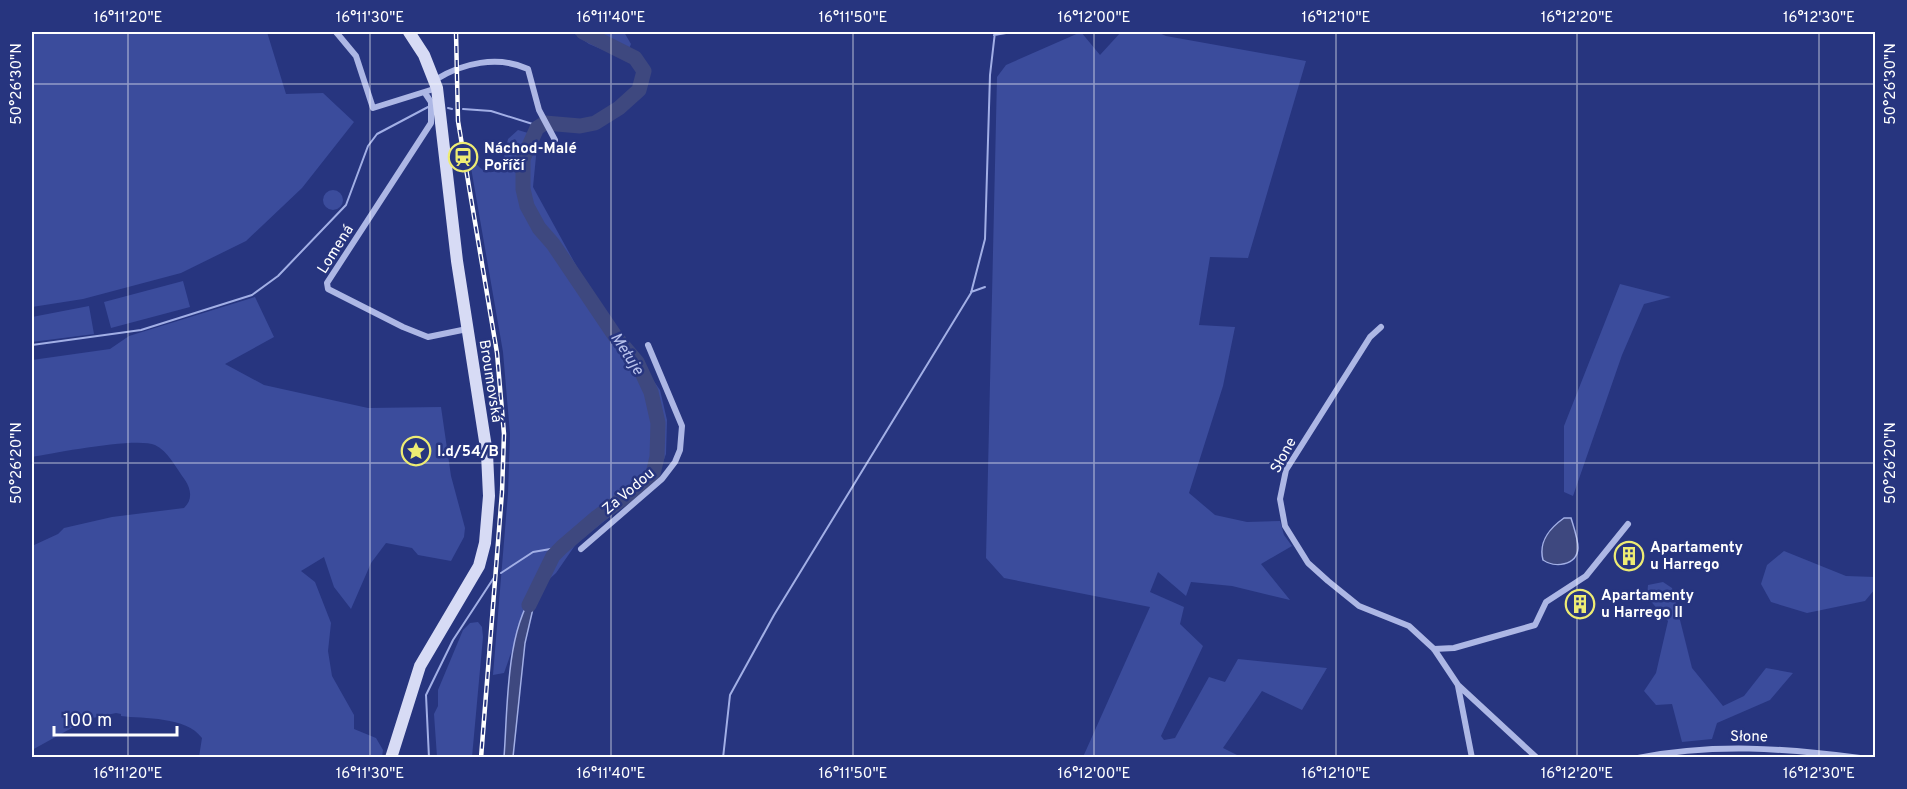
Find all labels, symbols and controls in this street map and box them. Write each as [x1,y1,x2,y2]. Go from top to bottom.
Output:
text: 16°11'20"E [94,9,162,28]
text: 16°11'30"E [336,9,404,28]
text: 16°11'40"E [576,9,646,28]
text: 16°11'50"E [818,9,888,28]
text: 16°12'00"E [1058,9,1130,28]
text: 16°12'10"E [1302,9,1370,28]
text: 16°12'20"E [1541,9,1613,28]
text: 16°12'30"E [1783,9,1855,28]
text: 50°26'30"N [8,43,27,125]
text: 50°26'30"N [1882,43,1901,125]
place label: Náchod-Malé Poříčí [484,140,577,176]
station icon: Náchod-Malé Poříčí [447,141,479,173]
street label: Lomená [314,222,359,278]
water label: Metuje [605,329,648,380]
street label: Broumovská [474,338,505,424]
text: 50°26'20"N [8,422,27,504]
text: 50°26'20"N [1882,422,1901,504]
street label: Słone [1267,434,1302,477]
place icon: I.d/54/B [400,435,432,467]
place label: I.d/54/B [437,443,499,462]
street label: Za Vodou [599,465,659,520]
place label: Apartamenty u Harrego [1650,539,1743,575]
building icon: Apartamenty u Harrego [1613,540,1645,572]
place label: Apartamenty u Harrego II [1601,587,1694,623]
building icon: Apartamenty u Harrego II [1564,588,1596,620]
scale bar [54,699,177,737]
text: 100 m [63,710,112,733]
street label: Słone [1730,728,1768,747]
text: 16°11'20"E [94,765,162,784]
text: 16°11'30"E [336,765,404,784]
text: 16°11'40"E [576,765,646,784]
text: 16°11'50"E [818,765,888,784]
text: 16°12'00"E [1058,765,1130,784]
text: 16°12'10"E [1302,765,1370,784]
text: 16°12'20"E [1541,765,1613,784]
text: 16°12'30"E [1783,765,1855,784]

